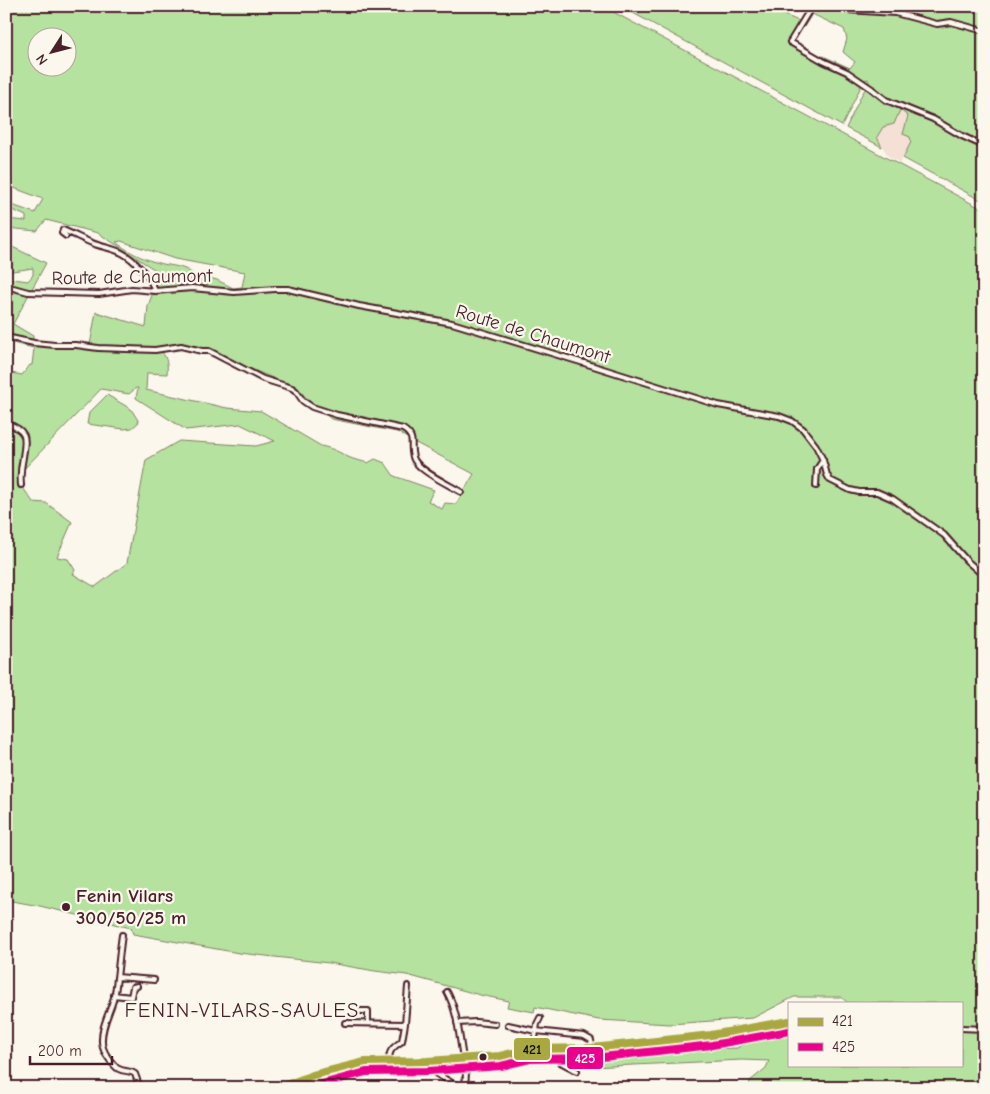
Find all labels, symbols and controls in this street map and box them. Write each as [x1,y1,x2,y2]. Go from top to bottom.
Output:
north arrow [28,28,78,78]
text: N [32,51,51,68]
street label: Route de Chaumont [52,265,213,289]
street label: Route de Chaumont [453,300,614,368]
place label: Fenin Vilars 300/50/25 m [76,885,186,929]
marker: Fenin Vilars 300/50/25 m [60,901,72,913]
district label: FENIN-VILARS-SAULES [125,998,359,1022]
legend [788,1002,962,1066]
text: 421 [832,1012,853,1030]
scale bar [30,1034,112,1066]
line badge: 421 [513,1037,551,1061]
text: 425 [832,1038,855,1056]
text: 421 [522,1041,542,1058]
text: 200 m [38,1042,82,1060]
line badge: 425 [566,1046,604,1070]
text: 425 [575,1050,595,1067]
unlabelled marker [478,1052,488,1062]

